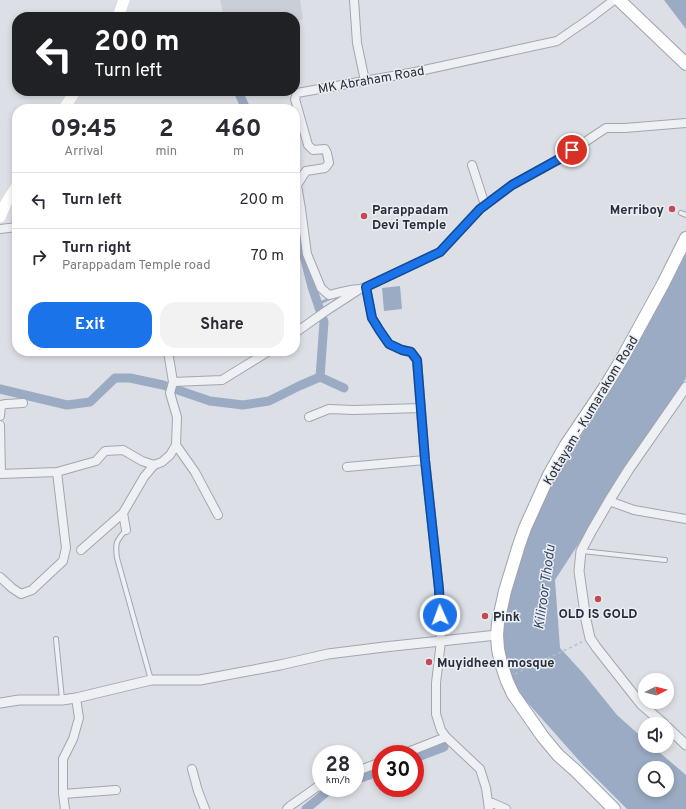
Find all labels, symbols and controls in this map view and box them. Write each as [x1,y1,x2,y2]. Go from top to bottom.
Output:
text: 200 m [94,25,180,61]
icon: left [28,28,80,80]
text: Turn left [94,60,162,83]
street label: MK Abraham Road [317,64,426,98]
text: 09:45 [50,115,117,145]
text: 2 [159,115,174,145]
text: 460 [216,115,262,145]
pin [555,133,589,167]
icon: arrive [561,139,583,161]
text: Arrival [64,144,103,160]
text: min [155,144,177,160]
text: m [233,144,244,160]
icon: left [28,190,50,212]
text: Turn left [62,191,122,210]
text: 200 m [239,191,284,210]
place label: Parappadam Devi Temple [372,203,448,234]
place label: Merriboy [610,203,665,219]
marker: Merriboy [667,204,677,214]
marker: Parappadam Devi Temple [359,211,369,221]
text: Turn right [62,239,131,258]
icon: right [28,246,50,268]
text: 70 m [251,247,284,266]
text: Parappadam Temple road [62,258,210,274]
button: Exit [28,302,152,348]
button: Share [160,302,284,348]
street label: Kottayam - Kumarakom Road [541,334,643,488]
water label: Kiliroor Thodu [531,543,560,631]
position arrow [419,594,461,636]
marker: OLD IS GOLD [593,594,603,604]
place label: OLD IS GOLD [558,607,638,623]
place label: Pink [493,610,520,626]
marker: Pink [480,611,490,621]
place label: Muyidheen mosque [437,656,555,672]
marker: Muyidheen mosque [424,657,434,667]
north arrow [638,673,674,709]
map controls [638,673,674,797]
button: sound [638,717,674,753]
speed limit sign: 30 [372,745,424,797]
text: 28 [326,753,350,779]
button: search [638,761,674,797]
text: km/h [326,774,350,787]

